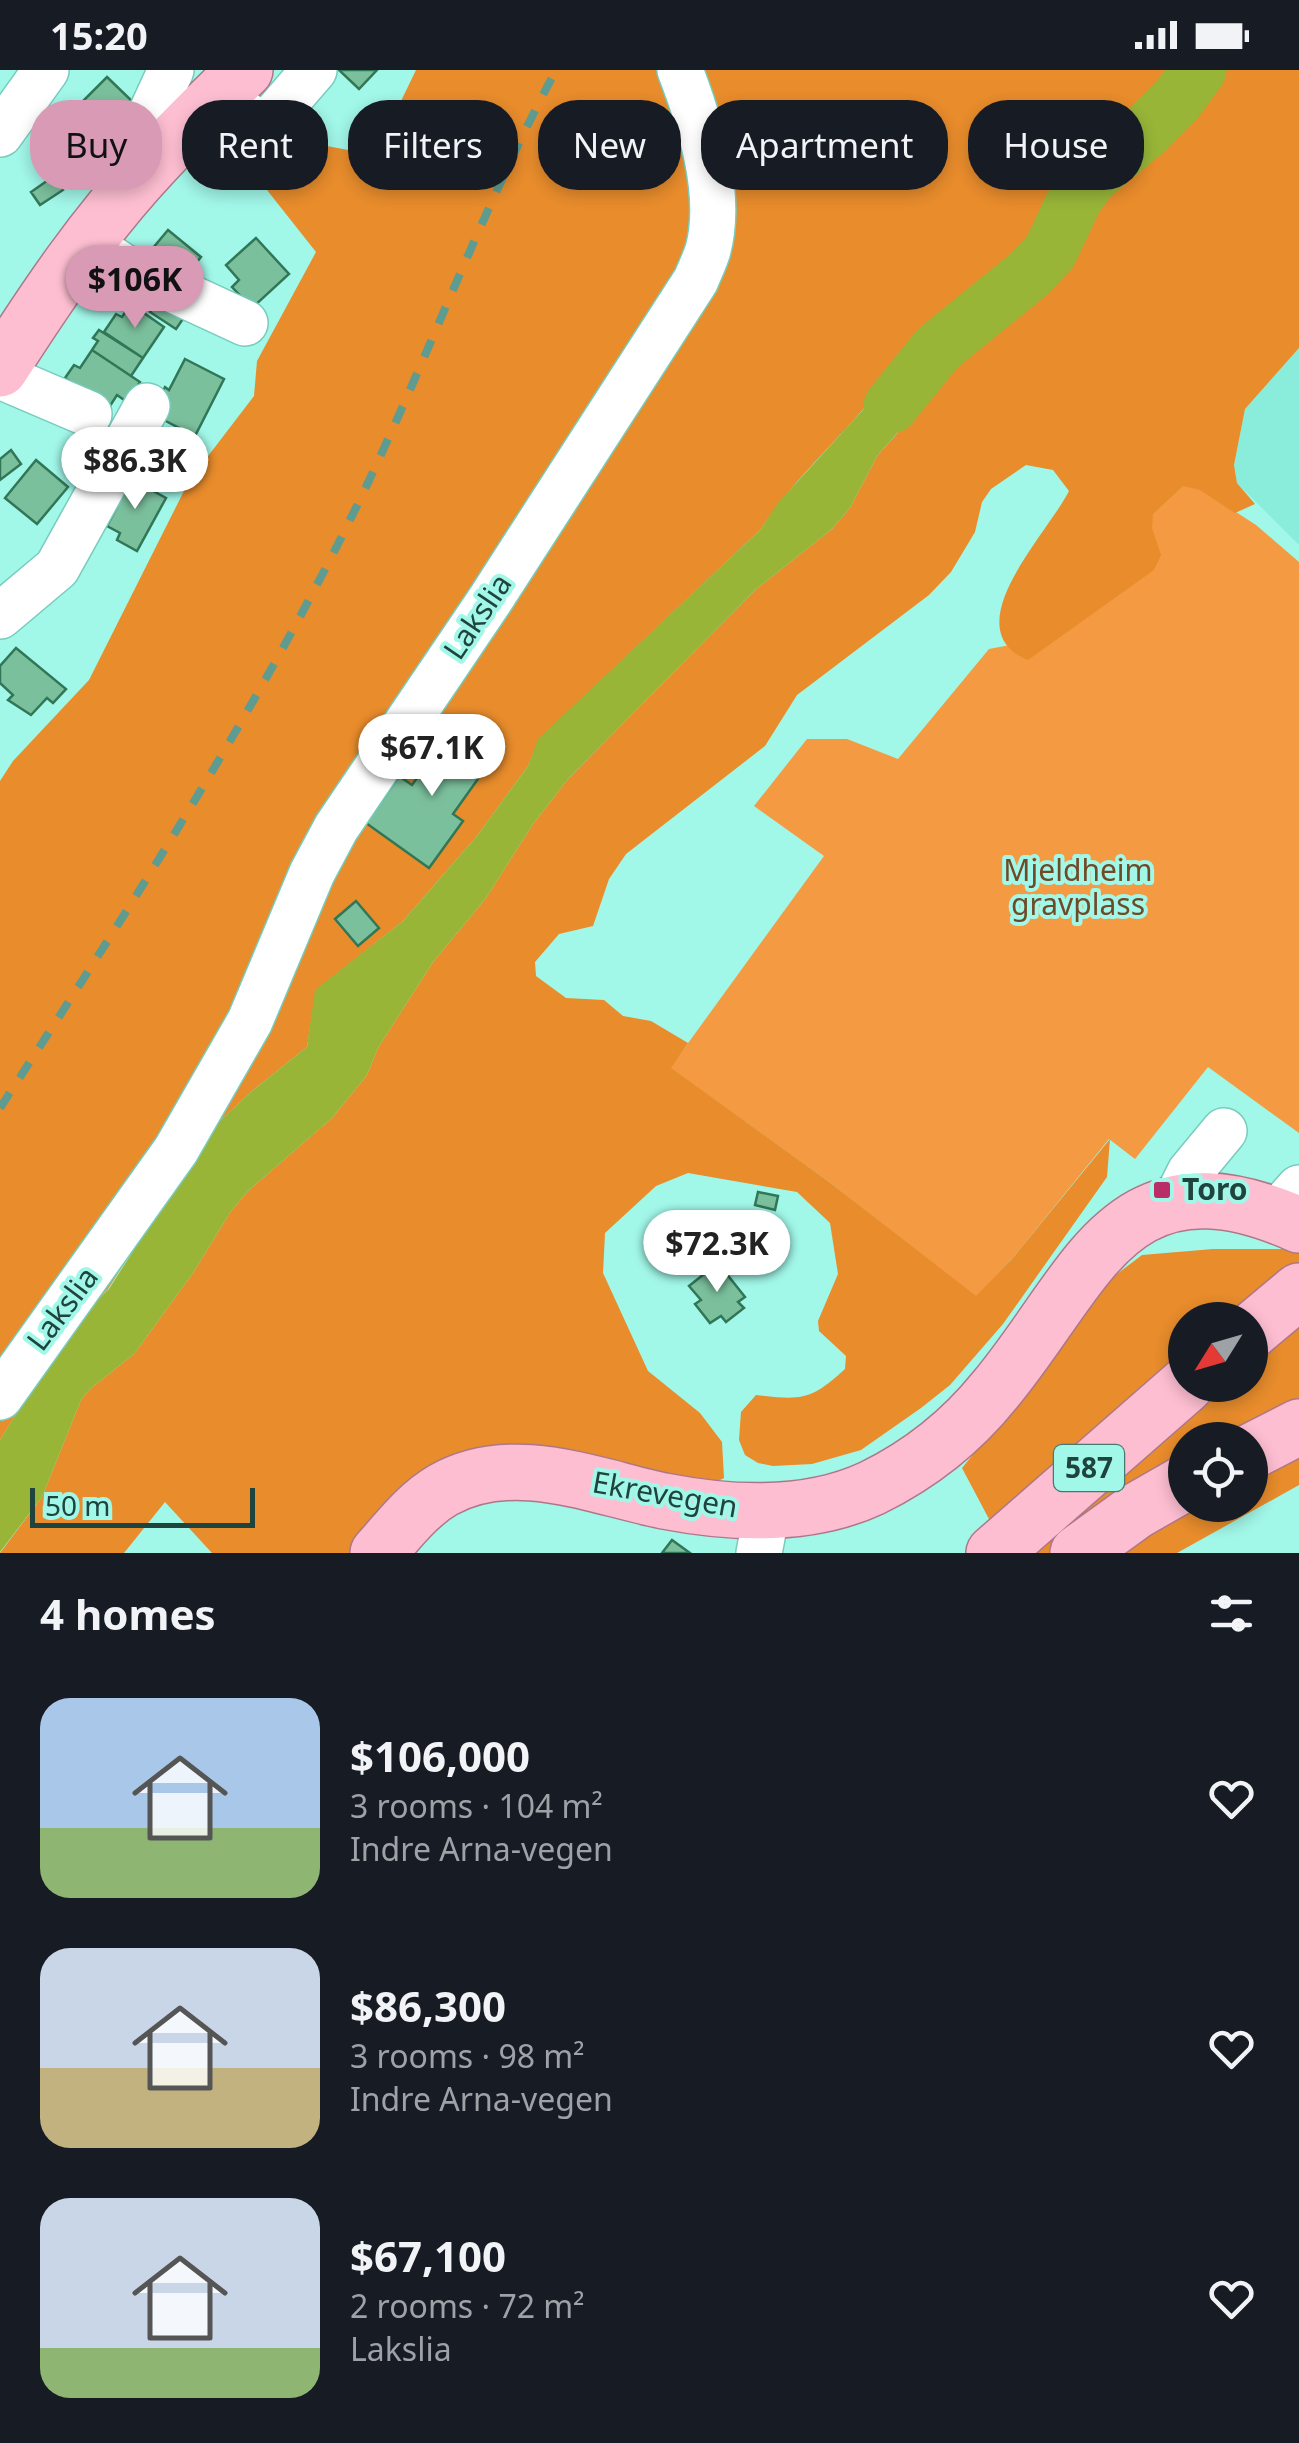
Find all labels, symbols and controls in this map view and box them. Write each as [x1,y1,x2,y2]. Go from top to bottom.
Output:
text: 15:20 [50,9,148,61]
chip: Buy [30,100,162,190]
chip: Rent [182,100,328,190]
chip: Filters [348,100,518,190]
chip: New [538,100,681,190]
chip: Apartment [701,100,948,190]
chip: House [968,100,1144,190]
pin: $106K [65,246,205,331]
text: $106K [88,257,182,300]
pin: $86.3K [54,427,216,512]
text: $86.3K [83,438,187,481]
street label: Lakslia [433,565,520,667]
pin: $67.1K [351,714,513,799]
text: $67.1K [380,725,484,768]
park label: Mjeldheim gravplass [1003,849,1153,924]
place label: Toro [1182,1168,1248,1209]
marker: Toro [1151,1179,1173,1201]
pin: $72.3K [636,1210,798,1295]
text: $72.3K [665,1221,769,1264]
street label: Lakslia [17,1258,107,1358]
north arrow [1168,1302,1268,1402]
map controls [1168,1302,1268,1522]
button: locate [1168,1422,1268,1522]
road number: 587 [1054,1445,1124,1491]
street label: Ekrevegen [589,1461,741,1526]
scale bar [30,1483,255,1528]
text: 50 m [45,1486,111,1524]
text: 4 homes [40,1585,216,1642]
icon: filters [1204,1586,1259,1641]
text: $106,000 [350,1727,530,1784]
icon: home [120,1738,240,1858]
icon: heart [1204,1771,1259,1826]
text: 3 rooms · 104 m² [350,1784,603,1827]
text: Indre Arna-vegen [350,1827,613,1870]
text: $86,300 [350,1977,506,2034]
icon: home [120,1988,240,2108]
icon: heart [1204,2021,1259,2076]
text: 3 rooms · 98 m² [350,2034,584,2077]
text: Indre Arna-vegen [350,2077,613,2120]
text: $67,100 [350,2227,506,2284]
icon: home [120,2238,240,2358]
icon: heart [1204,2271,1259,2326]
text: 2 rooms · 72 m² [350,2284,584,2327]
text: Lakslia [350,2327,452,2370]

